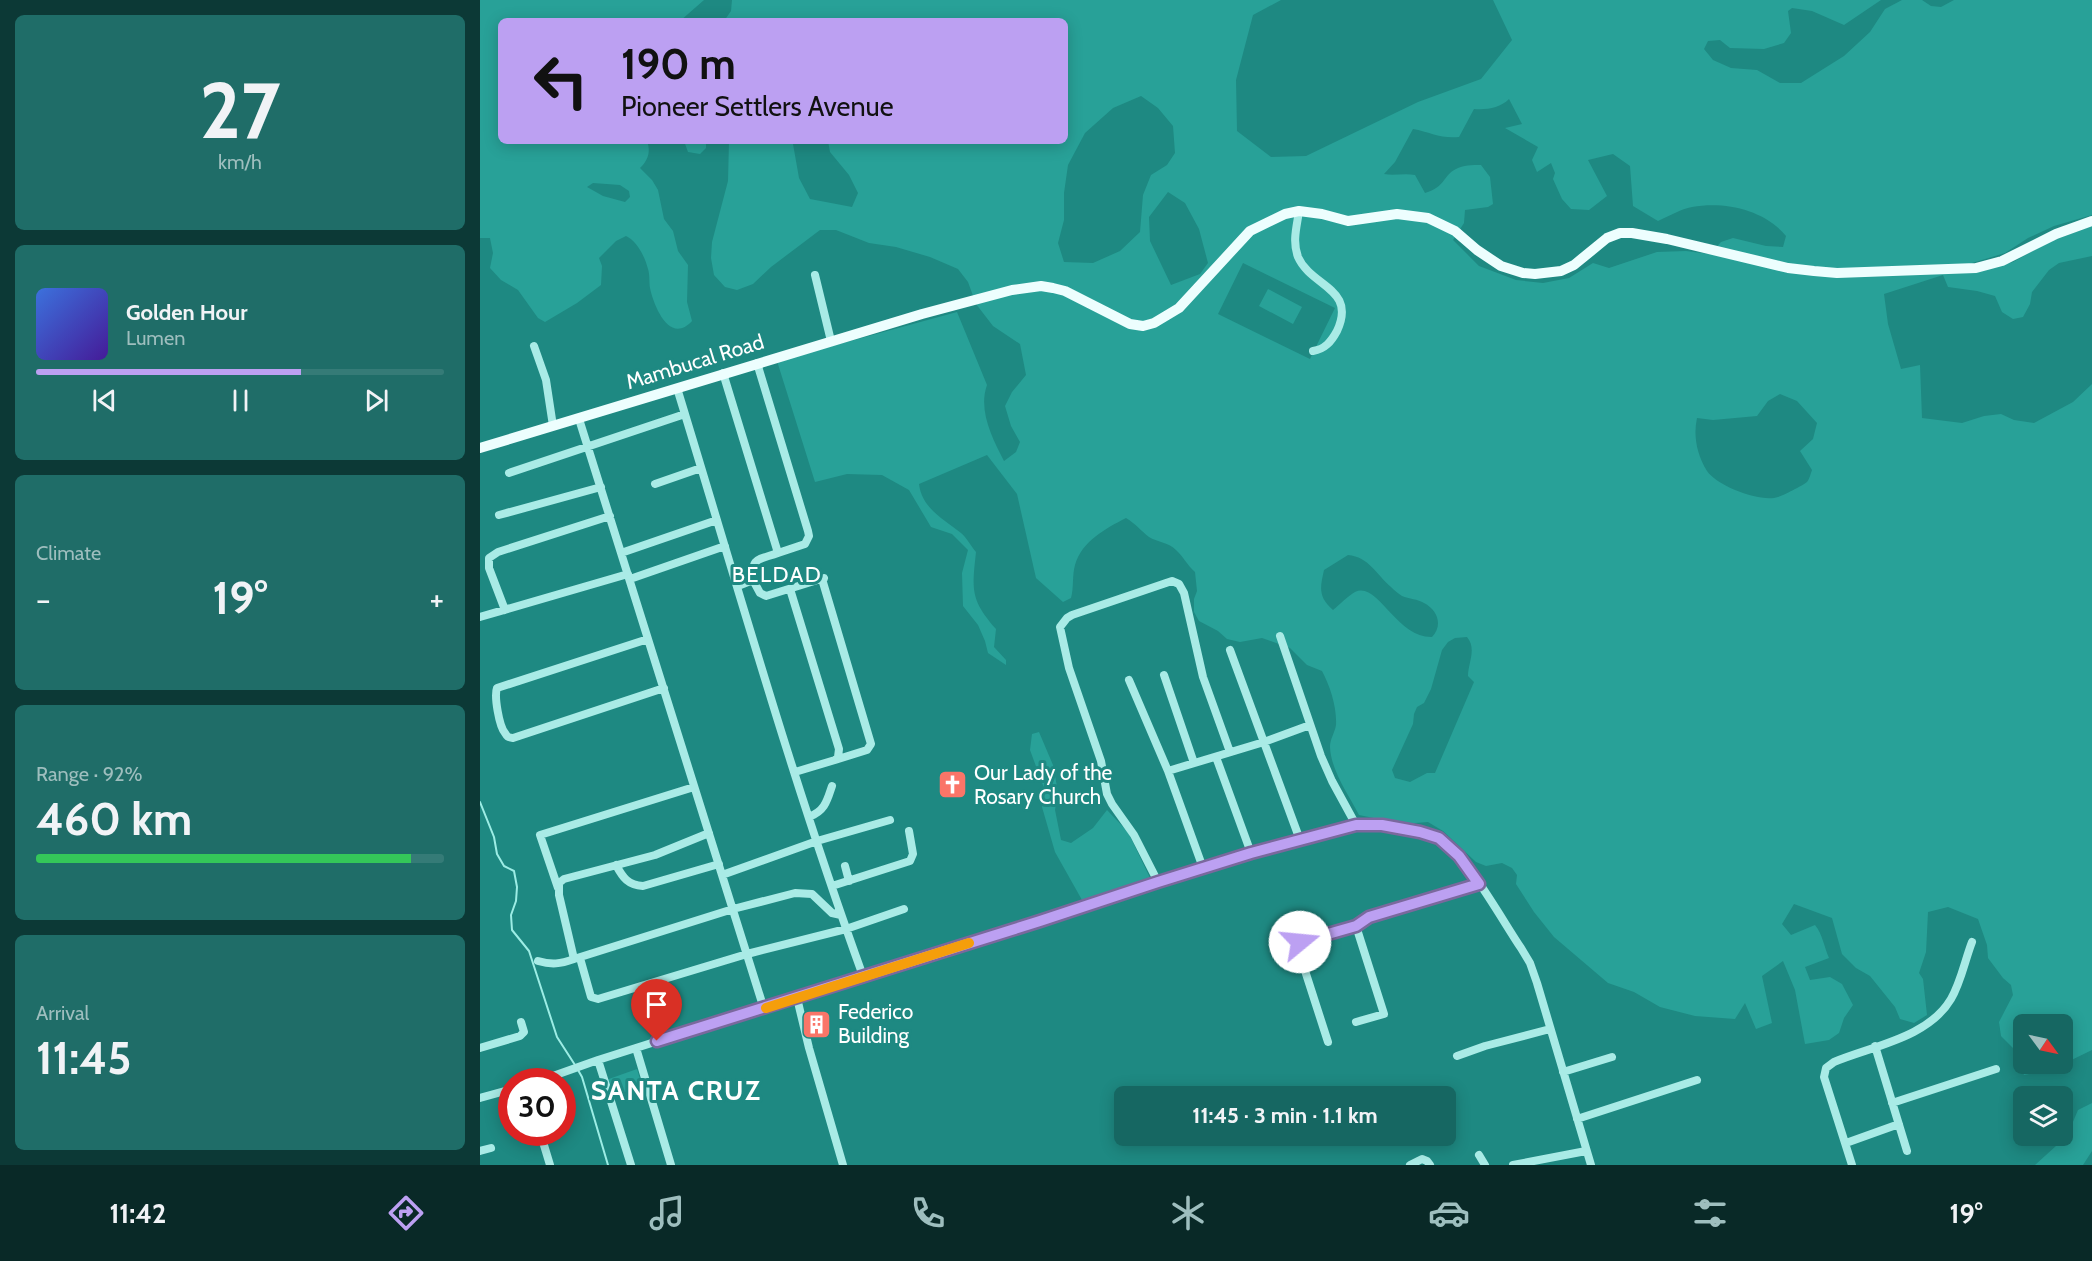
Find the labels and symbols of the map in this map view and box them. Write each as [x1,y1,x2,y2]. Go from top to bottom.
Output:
street label: Mambucal Road [623,329,767,394]
district label: BELDAD [732,561,822,588]
place label: Our Lady of the Rosary Church [974,760,1113,809]
church icon: Our Lady of the Rosary Church [937,769,969,801]
position arrow [1268,910,1332,974]
pin [631,979,682,1041]
place label: Federico Building [838,999,913,1048]
building icon: Federico Building [801,1008,833,1040]
north arrow [2013,1014,2073,1074]
speed limit sign: 30 [498,1068,576,1146]
district label: SANTA CRUZ [591,1074,761,1107]

